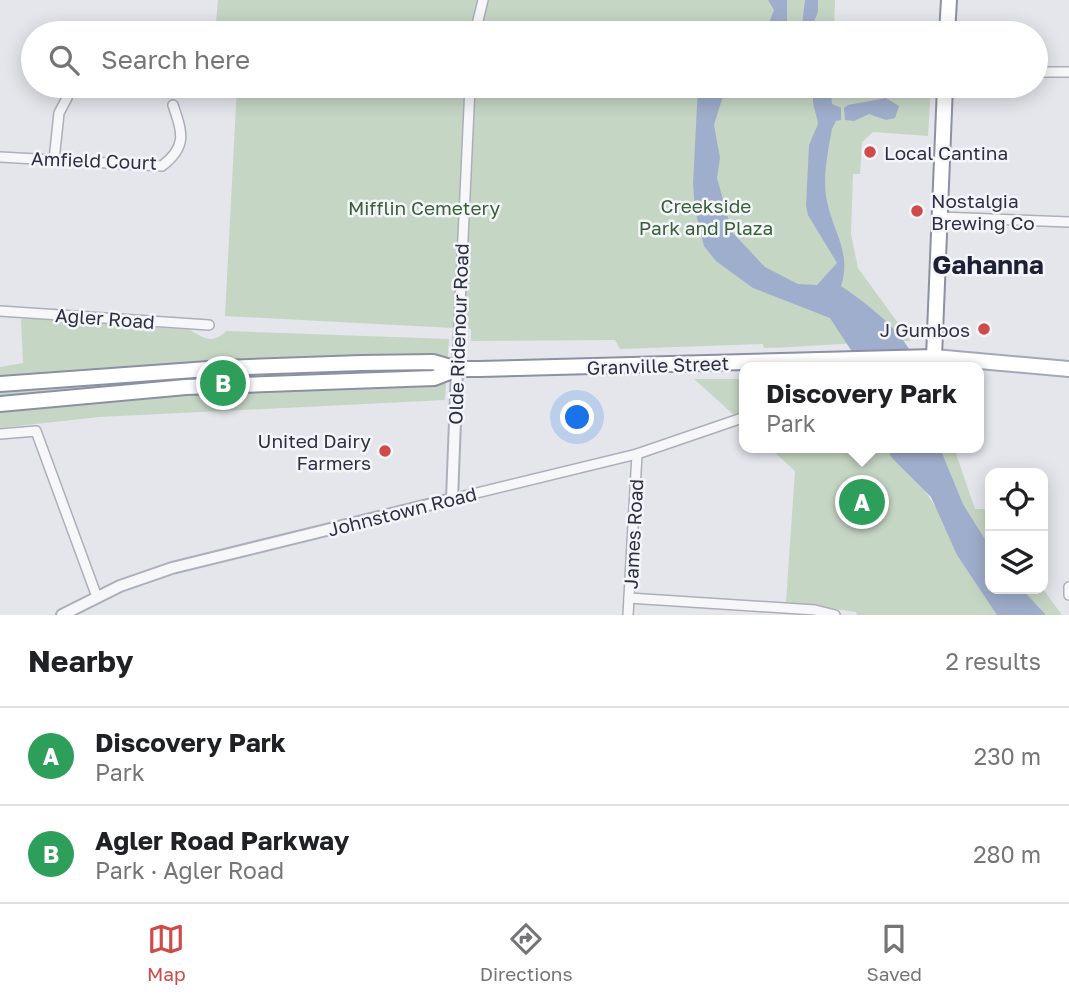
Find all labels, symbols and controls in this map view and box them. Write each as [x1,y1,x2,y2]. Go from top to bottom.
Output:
search box [21,21,1048,98]
icon: search [45,41,83,79]
text: Search here [101,44,250,75]
place label: Local Cantina [884,141,1008,164]
marker: Local Cantina [862,144,878,160]
street label: Amfield Court [31,146,157,174]
place label: Nostalgia Brewing Co [931,189,1035,234]
park label: Creekside Park and Plaza [639,194,773,239]
park label: Mifflin Cemetery [348,196,500,219]
marker: Nostalgia Brewing Co [909,203,925,219]
street label: Olde Ridenour Road [443,243,473,425]
district label: Gahanna [932,249,1044,280]
street label: Agler Road [54,303,156,333]
place label: J Gumbos [880,318,970,341]
marker: J Gumbos [976,321,992,337]
street label: Granville Street [586,351,730,379]
pin: B [200,357,246,409]
popup [739,362,984,453]
text: Discovery Park [766,378,957,409]
your location [560,400,594,434]
text: Park [766,409,816,437]
place label: United Dairy Farmers [258,429,371,474]
marker: United Dairy Farmers [377,443,393,459]
map controls [985,468,1048,594]
button: locate [985,468,1048,531]
pin: A [839,476,885,528]
street label: James Road [619,478,647,590]
street label: Johnstown Road [325,481,479,541]
button: layers [985,531,1048,594]
text: Nearby [28,643,133,679]
text: 2 results [945,647,1041,675]
text: Discovery Park [95,727,286,758]
text: A [43,742,59,770]
text: 230 m [974,742,1041,770]
text: Park [95,758,145,786]
text: Agler Road Parkway [95,825,349,856]
text: B [43,840,59,868]
text: 280 m [973,840,1041,868]
text: Park · Agler Road [95,856,284,884]
tab: Map [147,920,186,985]
tab: Directions [480,920,573,985]
tab: Saved [867,920,922,985]

